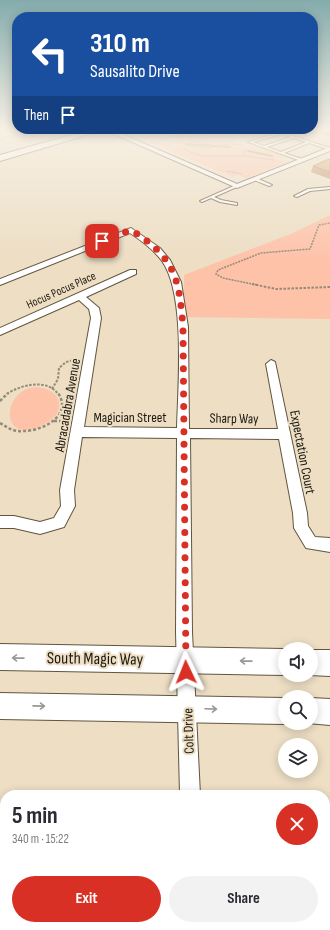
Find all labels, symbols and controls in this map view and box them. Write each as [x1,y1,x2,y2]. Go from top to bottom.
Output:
text: 310 m [90,27,150,60]
icon: left [24,28,76,80]
text: Sausalito Drive [90,61,180,82]
icon: arrive [57,104,79,126]
text: Then [24,106,49,125]
pin [85,224,119,258]
icon: arrive [91,230,113,252]
street label: Hocus Pocus Place [24,268,99,312]
street label: Abracadabra Avenue [51,357,84,454]
street label: Magician Street [93,409,167,426]
street label: Expectation Court [286,409,319,496]
street label: Sharp Way [209,410,259,427]
map controls [278,642,318,778]
button: sound [278,642,318,682]
street label: South Magic Way [47,648,144,670]
position arrow [165,651,207,693]
one-way arrow [12,654,25,662]
one-way arrow [240,657,253,665]
button: search [278,690,318,730]
one-way arrow [32,703,45,710]
one-way arrow [204,705,217,713]
street label: Colt Drive [179,708,198,754]
button: layers [278,738,318,778]
text: 5 min [12,801,58,830]
button: close [276,803,318,845]
text: 340 m · 15:22 [12,831,69,847]
button: Exit [12,876,161,922]
button: Share [169,876,318,922]

